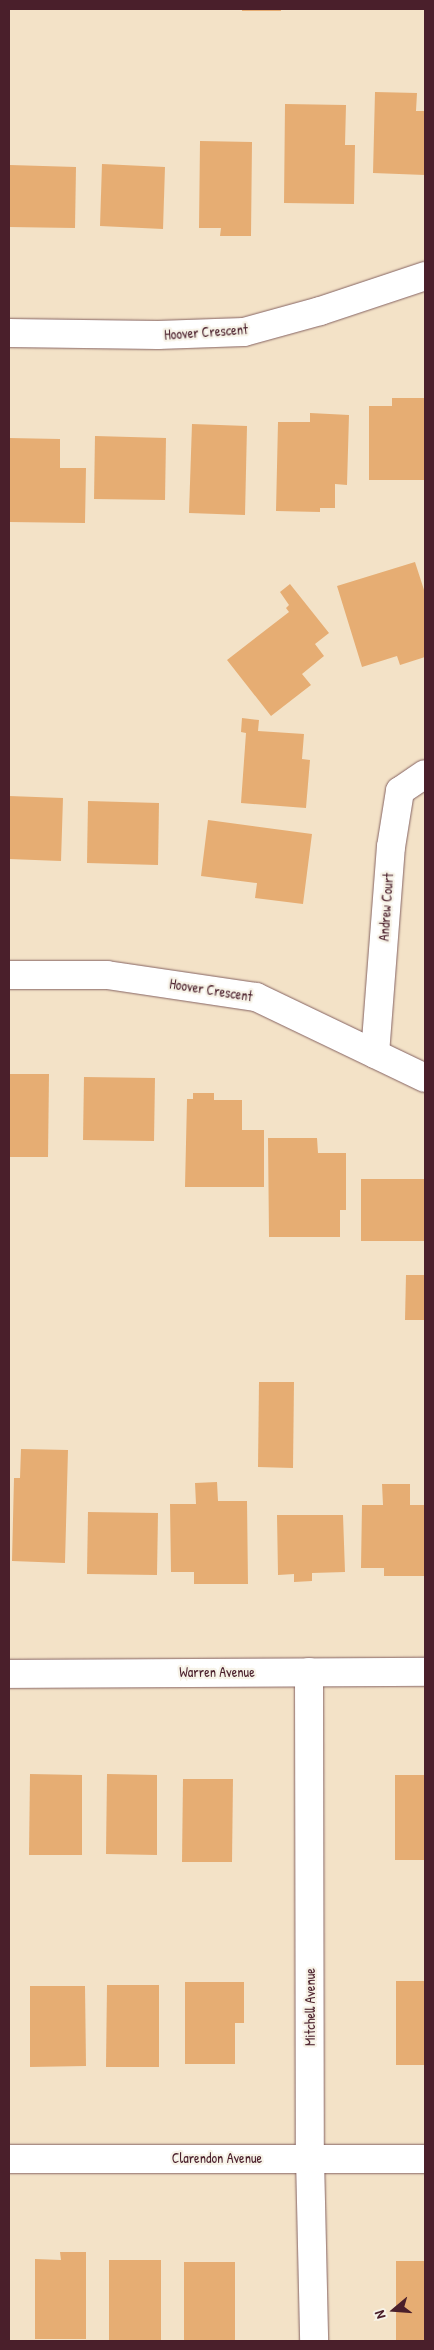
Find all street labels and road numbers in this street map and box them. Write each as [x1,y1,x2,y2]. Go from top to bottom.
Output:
street label: Hoover Crescent [164,321,248,343]
street label: Andrew Court [375,872,397,942]
street label: Hoover Crescent [168,975,254,1005]
street label: Warren Avenue [179,1664,255,1680]
street label: Mitchell Avenue [302,1968,318,2046]
street label: Clarendon Avenue [172,2150,262,2166]

